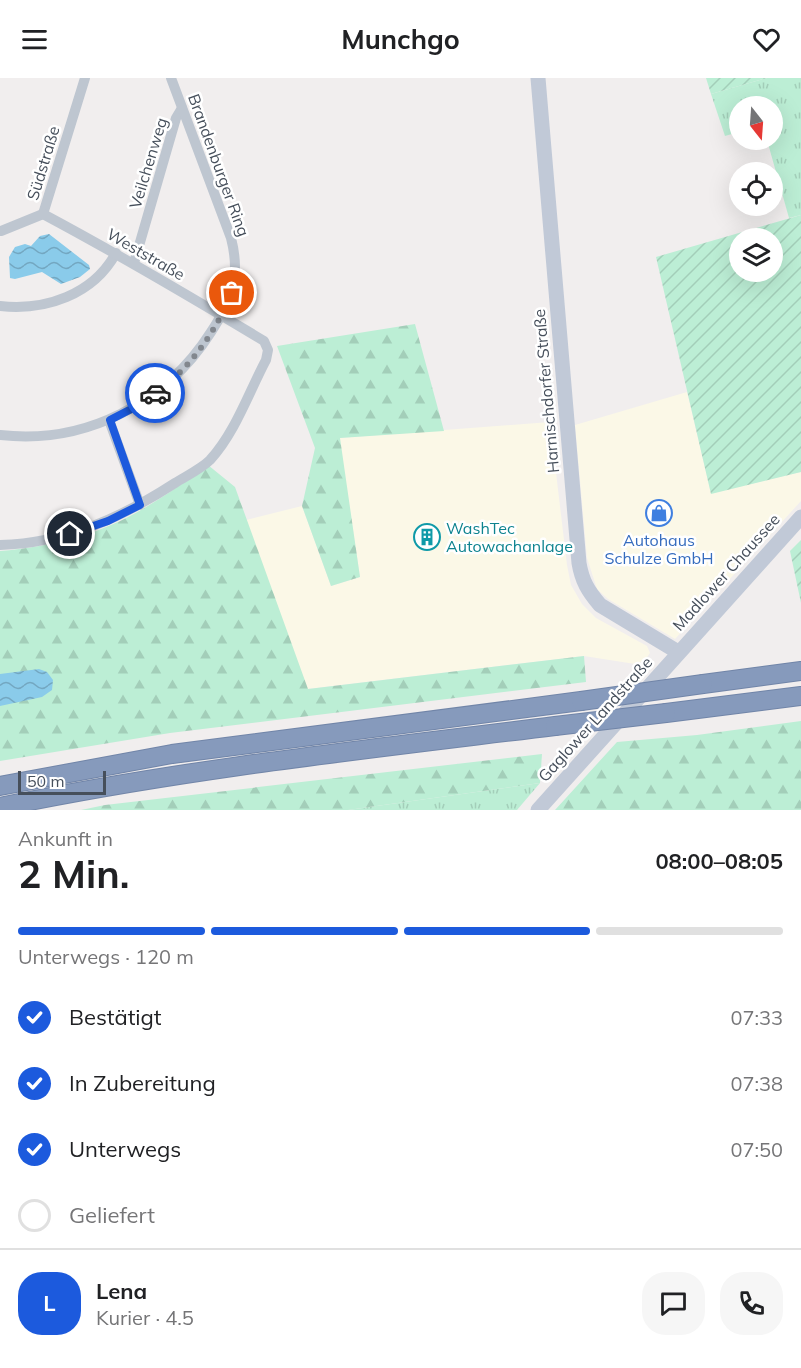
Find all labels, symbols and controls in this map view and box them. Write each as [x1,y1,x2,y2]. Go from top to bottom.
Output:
text: Munchgo [341,22,460,56]
icon: menu [18,23,51,56]
icon: heart [750,23,783,56]
street label: Brandenburger Ring [184,91,254,239]
north arrow [729,96,783,150]
map controls [729,96,783,282]
street label: Veilchenweg [125,115,171,211]
street label: Südstraße [22,124,64,202]
button: locate [729,162,783,216]
street label: Weststraße [103,224,189,284]
button: layers [729,228,783,282]
pin [206,267,257,318]
icon: bag [215,276,248,309]
street label: Harnischdorfer Straße [529,308,563,474]
courier [125,363,185,423]
icon: car [139,377,172,410]
shop icon: Autohaus Schulze GmbH [644,498,674,528]
pin [44,508,95,559]
street label: Madlower Chaussee [668,509,784,635]
icon: home [53,517,86,550]
place label: WashTec Autowachanlage [446,518,573,556]
building icon: WashTec Autowachanlage [412,522,442,552]
place label: Autohaus Schulze GmbH [605,530,713,568]
street label: Gaglower Landstraße [534,652,656,786]
scale bar [18,768,106,796]
text: 50 m [27,771,64,791]
text: Ankunft in [18,826,113,851]
text: 08:00–08:05 [655,847,783,875]
text: 2 Min. [18,849,129,898]
text: Unterwegs · 120 m [18,944,194,969]
icon: check [18,1001,51,1034]
text: Bestätigt [69,1003,162,1031]
text: 07:33 [730,1005,783,1030]
icon: check [18,1067,51,1100]
text: In Zubereitung [69,1069,216,1097]
text: 07:38 [730,1071,783,1096]
icon: check [18,1133,51,1166]
text: Unterwegs [69,1135,181,1163]
text: 07:50 [730,1137,783,1162]
text: Geliefert [69,1201,155,1229]
button: chat [642,1272,705,1335]
button: phone [720,1272,783,1335]
text: Lena [96,1277,147,1305]
text: L [43,1289,56,1317]
text: Kurier · 4.5 [96,1305,194,1330]

